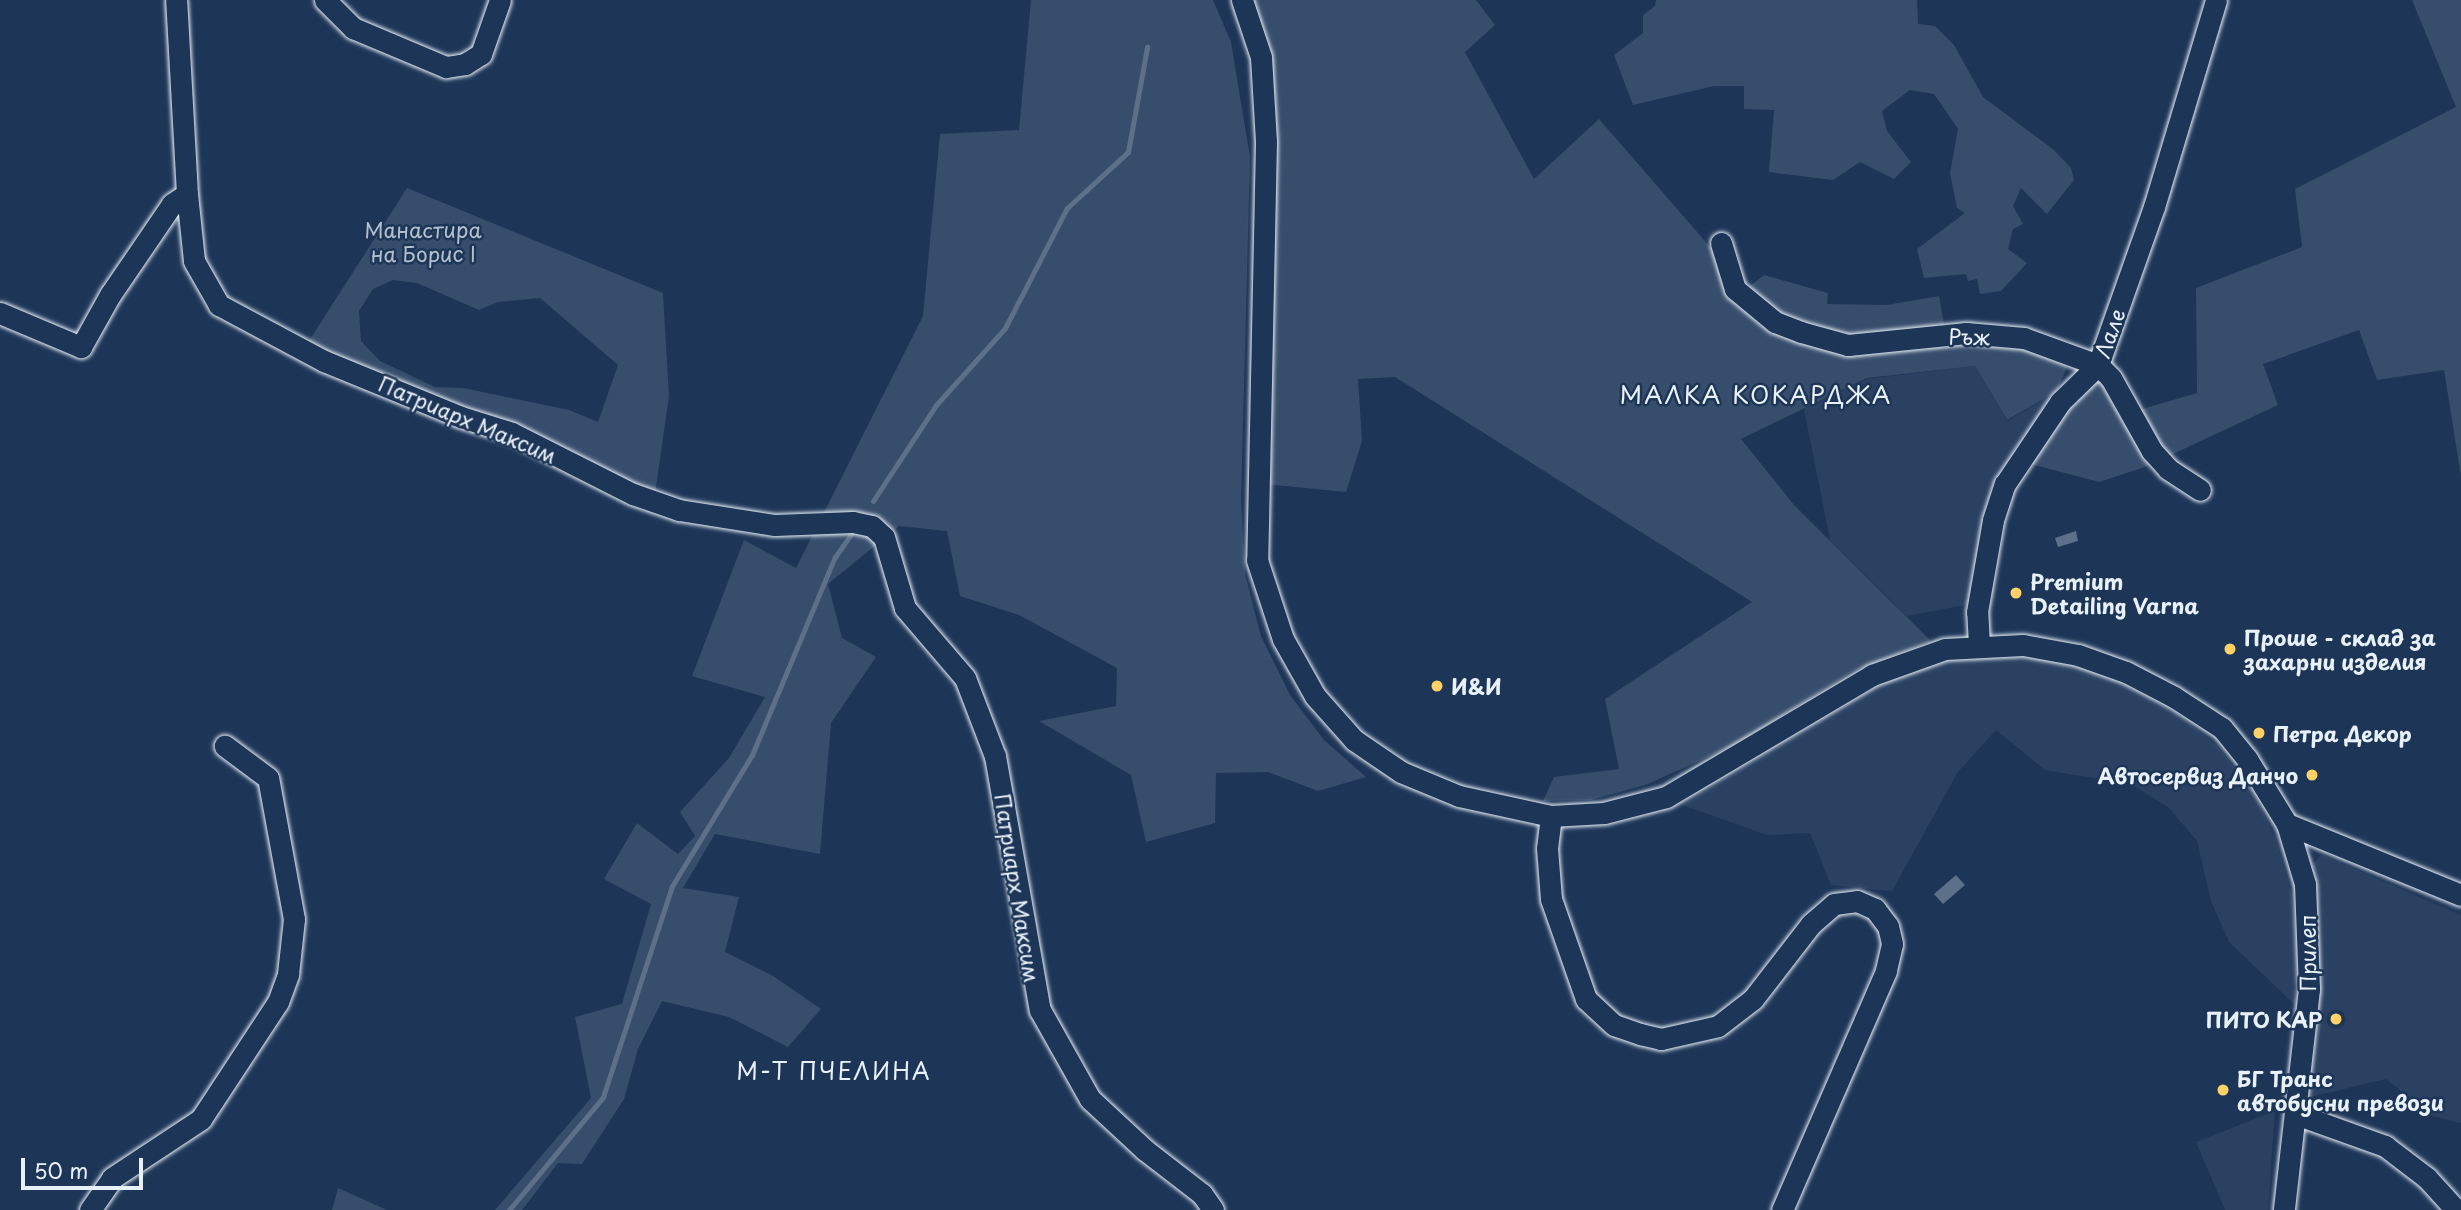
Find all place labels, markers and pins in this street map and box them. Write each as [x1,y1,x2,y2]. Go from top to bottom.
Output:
place label: Premium Detailing Varna [2030,568,2201,618]
marker: Premium Detailing Varna [2008,585,2024,601]
place label: Проше - склад за захарни изделия [2244,624,2435,674]
marker: Проше - склад за захарни изделия [2222,641,2238,657]
place label: И&И [1451,673,1502,699]
marker: И&И [1429,678,1445,694]
place label: Петра Декор [2273,720,2413,746]
marker: Петра Декор [2251,725,2267,741]
place label: Автосервиз Данчо [2097,762,2298,788]
marker: Автосервиз Данчо [2304,767,2320,783]
place label: ПИТО КАР [2205,1006,2322,1032]
marker: ПИТО КАР [2328,1011,2344,1027]
place label: БГ Транс автобусни превози [2237,1065,2444,1115]
marker: БГ Транс автобусни превози [2215,1082,2231,1098]

